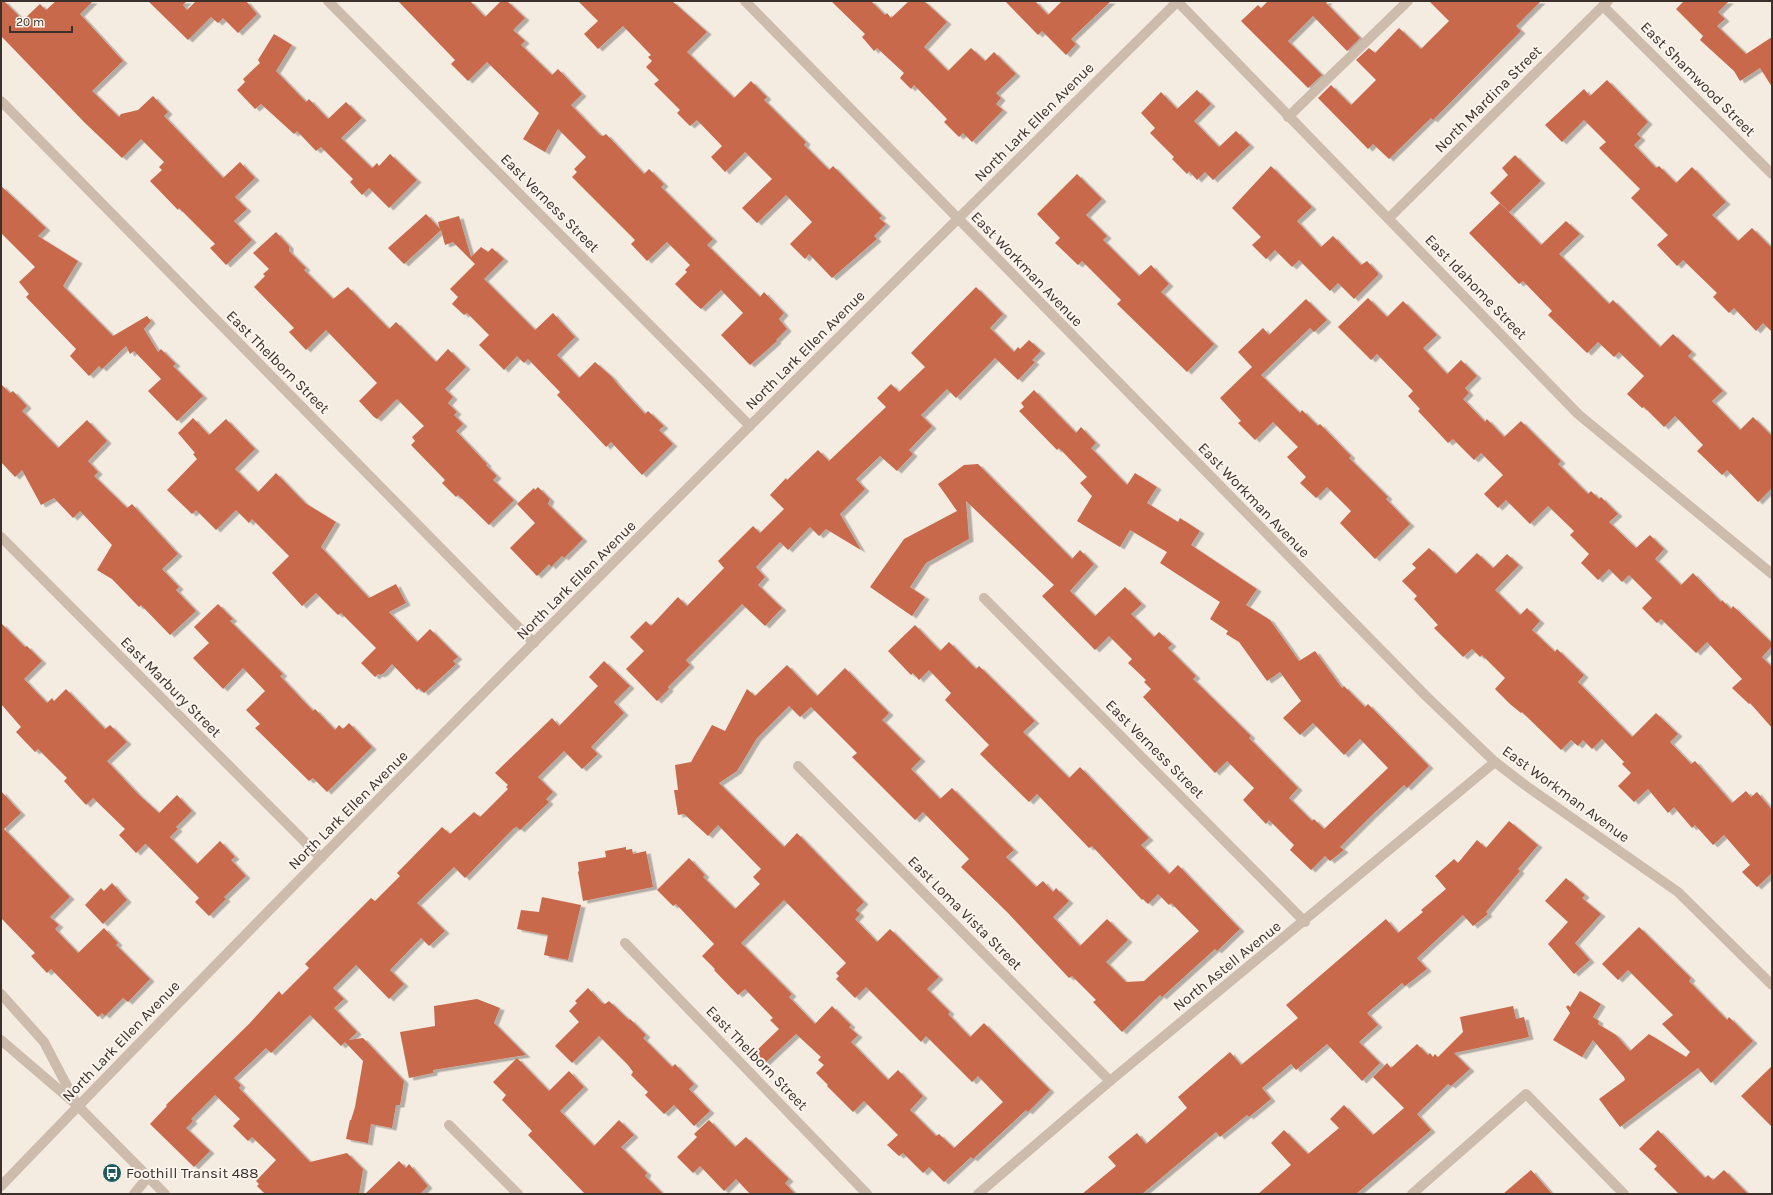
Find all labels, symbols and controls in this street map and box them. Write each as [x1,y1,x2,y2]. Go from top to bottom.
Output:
scale bar [10,8,72,34]
text: 20 m [16,15,44,29]
street label: East Shamwood Street [1637,18,1759,140]
street label: North Mardina Street [1431,42,1545,156]
street label: North Lark Ellen Avenue [971,59,1097,185]
street label: East Verness Street [497,150,603,256]
street label: East Workman Avenue [967,208,1087,330]
street label: East Idahome Street [1421,231,1531,343]
street label: North Lark Ellen Avenue [742,287,868,413]
street label: East Thelborn Street [223,307,334,418]
street label: East Workman Avenue [1194,439,1314,561]
street label: North Lark Ellen Avenue [513,517,639,643]
street label: East Marbury Street [117,633,225,741]
street label: East Verness Street [1102,696,1208,802]
street label: East Workman Avenue [1499,742,1633,846]
street label: North Lark Ellen Avenue [285,747,411,873]
street label: East Loma Vista Street [904,852,1026,974]
street label: North Astell Avenue [1170,917,1284,1015]
street label: North Lark Ellen Avenue [58,977,184,1105]
street label: East Thelborn Street [702,1002,812,1114]
bus stop icon: Foothill Transit 488 [101,1162,123,1184]
place label: Foothill Transit 488 [126,1164,258,1182]

